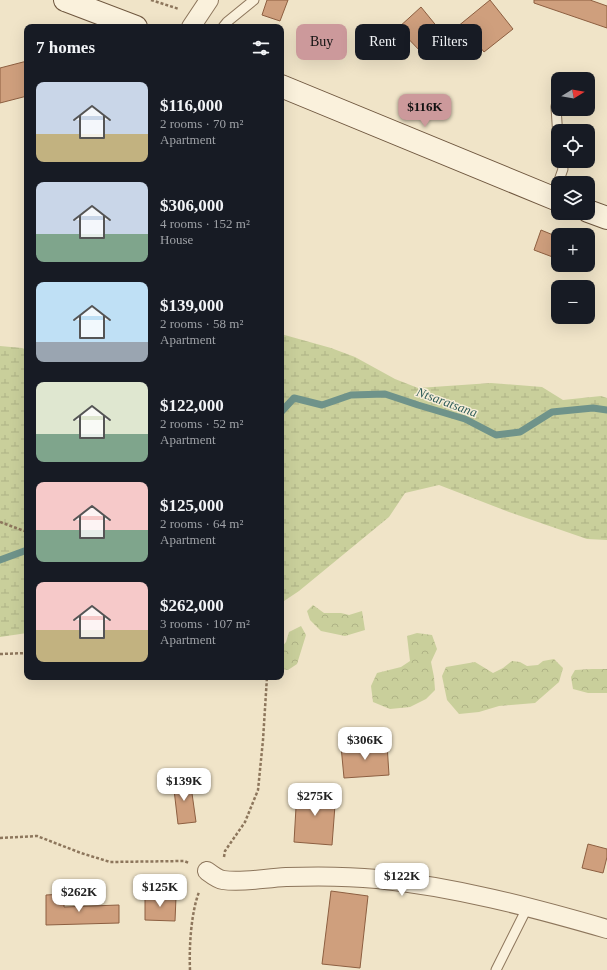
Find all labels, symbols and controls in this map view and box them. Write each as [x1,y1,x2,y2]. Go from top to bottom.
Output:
chip: Buy [296,24,347,60]
chip: Rent [355,24,410,60]
chip: Filters [418,24,482,60]
icon: filters [250,37,272,59]
text: 7 homes [36,38,95,57]
north arrow [551,72,595,116]
map controls [551,72,595,324]
pin: $116K [397,94,453,128]
text: $116,000 [160,96,223,115]
icon: home [68,98,116,146]
text: $116K [407,99,443,114]
text: 2 rooms · 70 m² [160,116,243,131]
button: locate [551,124,595,168]
text: Apartment [160,132,216,147]
button: layers [551,176,595,220]
text: $306,000 [160,196,224,215]
icon: home [68,198,116,246]
text: 4 rooms · 152 m² [160,216,250,231]
button: + [551,228,595,272]
text: House [160,232,193,247]
button: − [551,280,595,324]
text: $139,000 [160,296,224,315]
icon: home [68,298,116,346]
text: 2 rooms · 58 m² [160,316,243,331]
text: Apartment [160,332,216,347]
water label: Ntsaratsana [414,384,480,420]
text: $122,000 [160,396,224,415]
icon: home [68,398,116,446]
text: 2 rooms · 52 m² [160,416,243,431]
text: Apartment [160,432,216,447]
text: $125,000 [160,496,224,515]
icon: home [68,498,116,546]
text: 2 rooms · 64 m² [160,516,243,531]
text: Apartment [160,532,216,547]
text: $262,000 [160,596,224,615]
icon: home [68,598,116,646]
text: 3 rooms · 107 m² [160,616,250,631]
text: Apartment [160,632,216,647]
pin: $306K [337,727,393,761]
text: $306K [347,732,383,747]
pin: $139K [156,768,212,802]
text: $139K [166,773,202,788]
pin: $275K [287,783,343,817]
text: $275K [297,788,333,803]
pin: $122K [374,863,430,897]
text: $122K [384,868,420,883]
pin: $125K [132,874,188,908]
pin: $262K [51,879,107,913]
text: $125K [142,879,178,894]
text: $262K [61,884,97,899]

